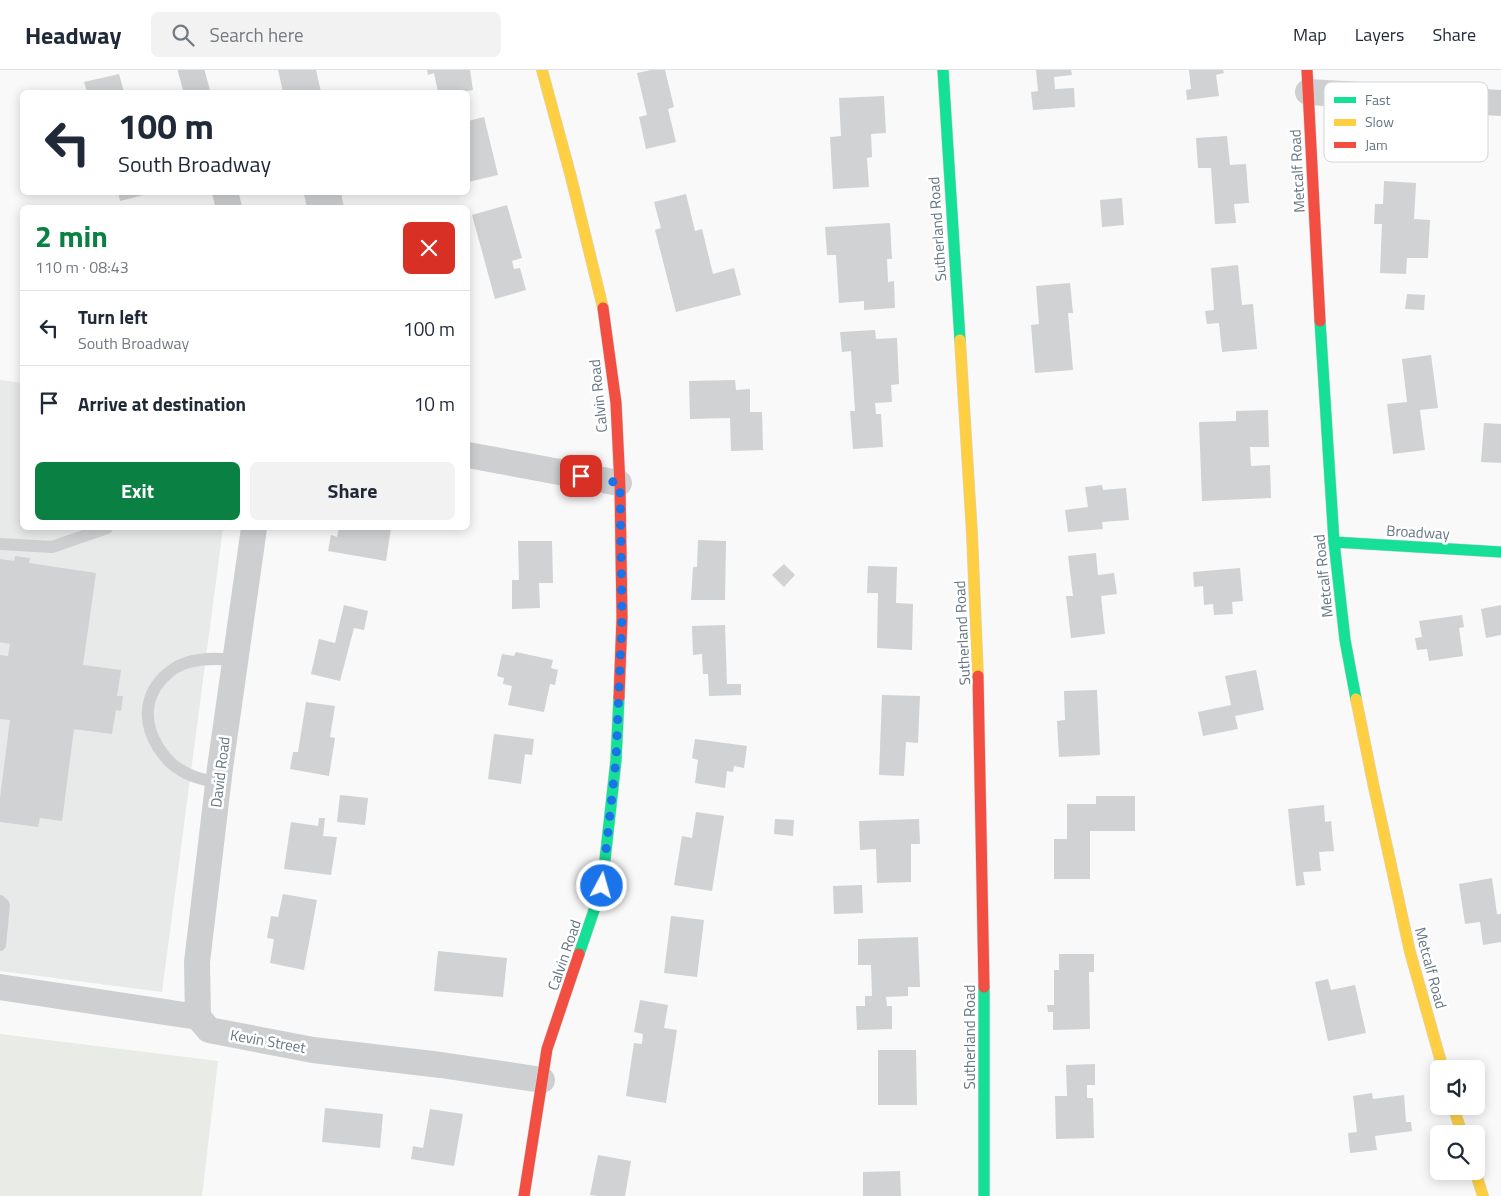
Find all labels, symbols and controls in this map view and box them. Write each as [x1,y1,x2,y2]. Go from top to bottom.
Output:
search box [151,12,501,57]
text: Headway [25,17,121,53]
text: Search here [209,20,304,49]
icon: search [169,21,197,49]
text: Map [1293,21,1327,48]
text: Layers [1355,21,1404,48]
text: Share [1432,21,1476,48]
legend [1324,82,1488,162]
text: Fast [1365,89,1390,110]
text: 100 m [118,99,214,153]
icon: left [35,110,100,175]
text: Slow [1365,111,1394,132]
street label: Metcalf Road [1283,129,1311,213]
text: Jam [1365,134,1388,155]
text: South Broadway [118,147,271,181]
street label: Sutherland Road [922,176,952,282]
text: 2 min [35,213,108,259]
button: close [403,222,455,274]
text: 110 m · 08:43 [35,255,129,279]
text: Turn left [78,302,148,331]
icon: left [35,314,63,342]
text: 100 m [403,314,455,343]
text: South Broadway [78,331,189,355]
street label: Calvin Road [583,358,613,434]
icon: arrive [35,389,63,417]
text: Arrive at destination [78,389,246,418]
text: 10 m [414,389,455,418]
pin [560,455,602,497]
button: Exit [35,462,240,520]
button: Share [250,462,455,520]
icon: arrive [567,462,595,490]
street label: Broadway [1386,519,1450,545]
street label: Metcalf Road [1307,533,1339,619]
street label: Sutherland Road [948,580,976,686]
street label: David Road [204,735,236,809]
position arrow [575,859,627,911]
street label: Calvin Road [541,917,587,993]
street label: Metcalf Road [1409,925,1453,1011]
street label: Sutherland Road [958,985,981,1089]
street label: Kevin Street [228,1023,308,1059]
map controls [1430,1060,1485,1180]
button: sound [1430,1060,1485,1115]
button: search [1430,1125,1485,1180]

